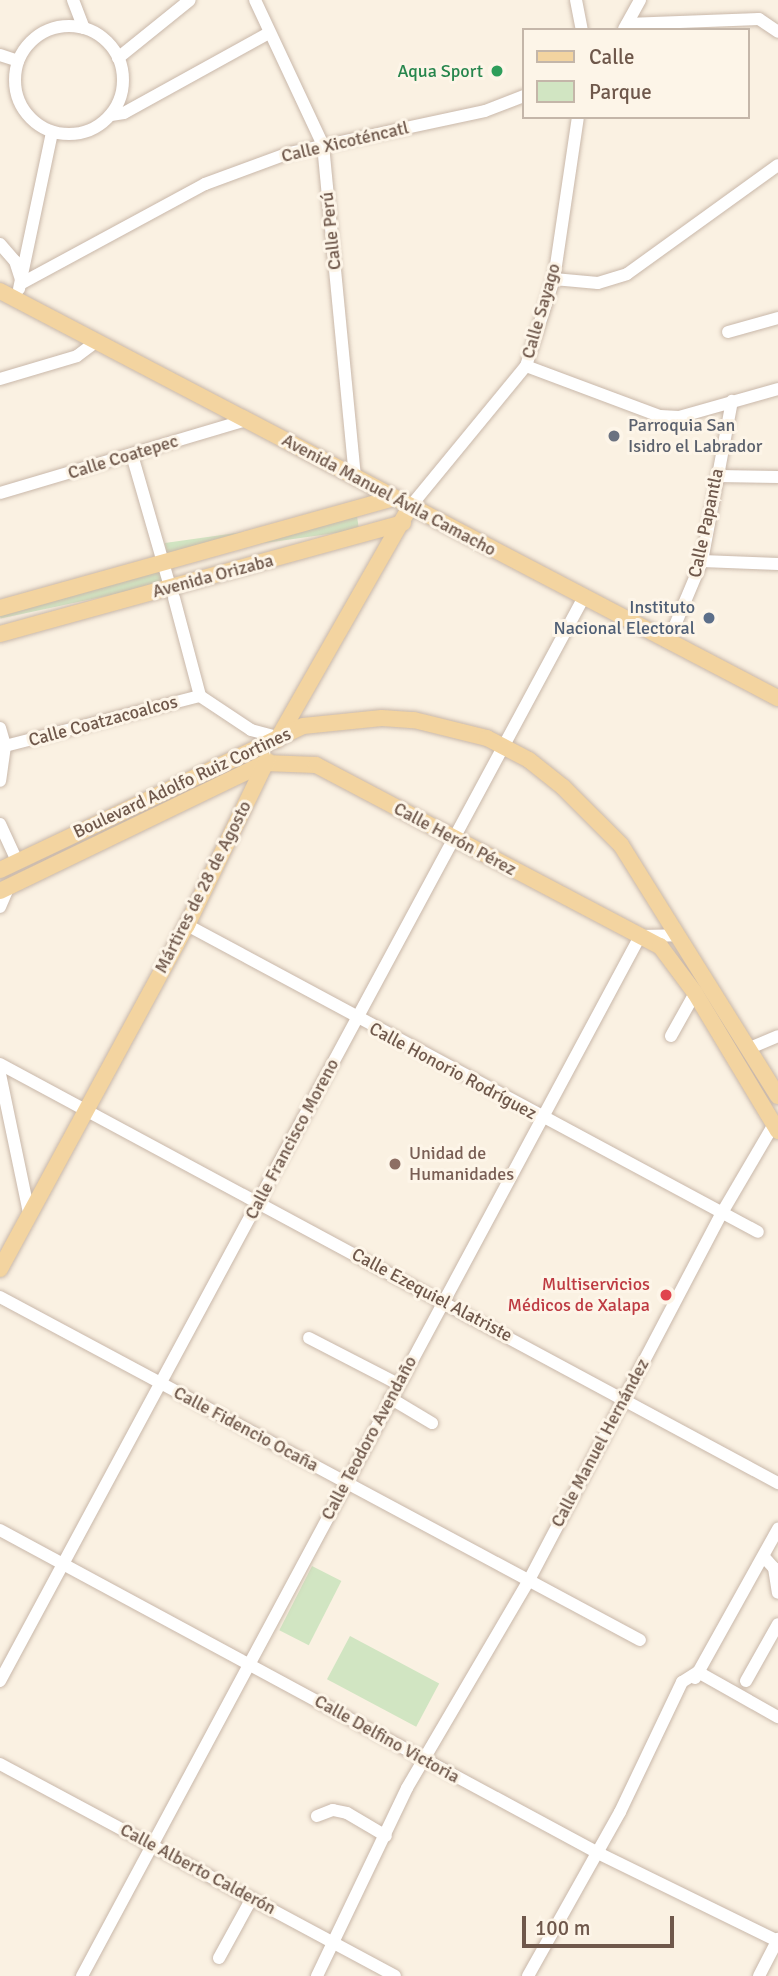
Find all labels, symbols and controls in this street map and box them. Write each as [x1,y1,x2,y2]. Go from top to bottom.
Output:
legend [522,28,750,119]
text: Calle [589,44,635,70]
place label: Aqua Sport [397,60,483,82]
marker: Aqua Sport [489,63,505,79]
text: Parque [589,79,652,105]
street label: Calle Xicoténcatl [279,117,411,167]
street label: Calle Perú [316,191,346,271]
street label: Calle Sayago [517,261,565,361]
place label: Parroquia San Isidro el Labrador [628,415,762,458]
marker: Parroquia San Isidro el Labrador [606,428,622,444]
street label: Avenida Manuel Ávila Camacho [278,429,500,561]
street label: Calle Coatepec [65,430,181,484]
street label: Calle Papantla [684,466,728,580]
street label: Avenida Orizaba [150,549,276,603]
place label: Instituto Nacional Electoral [553,597,695,640]
marker: Instituto Nacional Electoral [701,610,717,626]
street label: Calle Coatzacoalcos [26,691,180,751]
street label: Boulevard Adolfo Ruiz Cortines [70,723,294,843]
street label: Mártires de 28 de Agosto [150,797,256,977]
street label: Calle Herón Pérez [390,798,520,880]
street label: Calle Honorio Rodríguez [366,1018,540,1124]
street label: Calle Francisco Moreno [240,1055,344,1223]
place label: Unidad de Humanidades [409,1143,514,1186]
marker: Unidad de Humanidades [387,1156,403,1172]
street label: Calle Ezequiel Alatriste [348,1244,516,1346]
place label: Multiservicios Médicos de Xalapa [507,1274,650,1316]
marker: Multiservicios Médicos de Xalapa [656,1285,676,1305]
street label: Calle Teodoro Avendaño [317,1352,421,1524]
street label: Calle Manuel Hernández [546,1355,654,1531]
street label: Calle Fidencio Ocaña [170,1382,322,1476]
street label: Calle Delfino Victoria [311,1690,463,1788]
street label: Calle Alberto Calderón [116,1819,280,1919]
scale bar [526,1902,678,1946]
text: 100 m [535,1915,590,1941]

